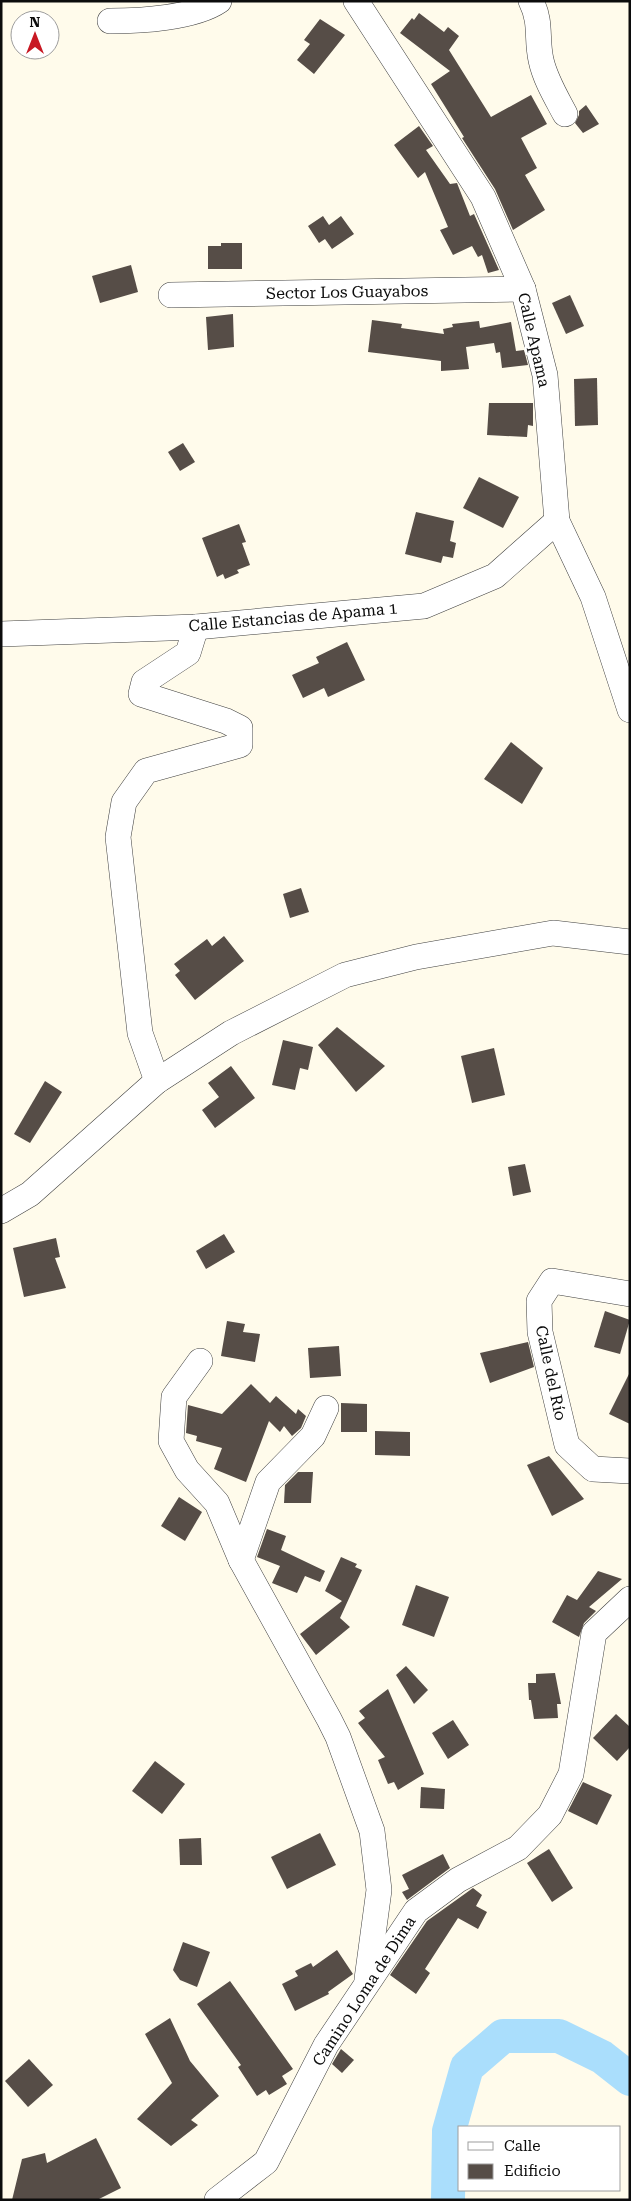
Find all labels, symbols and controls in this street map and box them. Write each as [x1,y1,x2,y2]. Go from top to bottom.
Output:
north arrow [10,10,60,60]
text: N [30,14,41,30]
street label: Sector Los Guayabos [266,281,429,303]
street label: Calle Apama [514,291,554,389]
street label: Calle Estancias de Apama 1 [188,598,398,636]
street label: Calle del Río [532,1324,570,1422]
street label: Camino Loma de Dima [308,1912,420,2070]
legend [458,2126,621,2191]
text: Calle [504,2137,540,2155]
text: Edificio [504,2162,561,2180]

